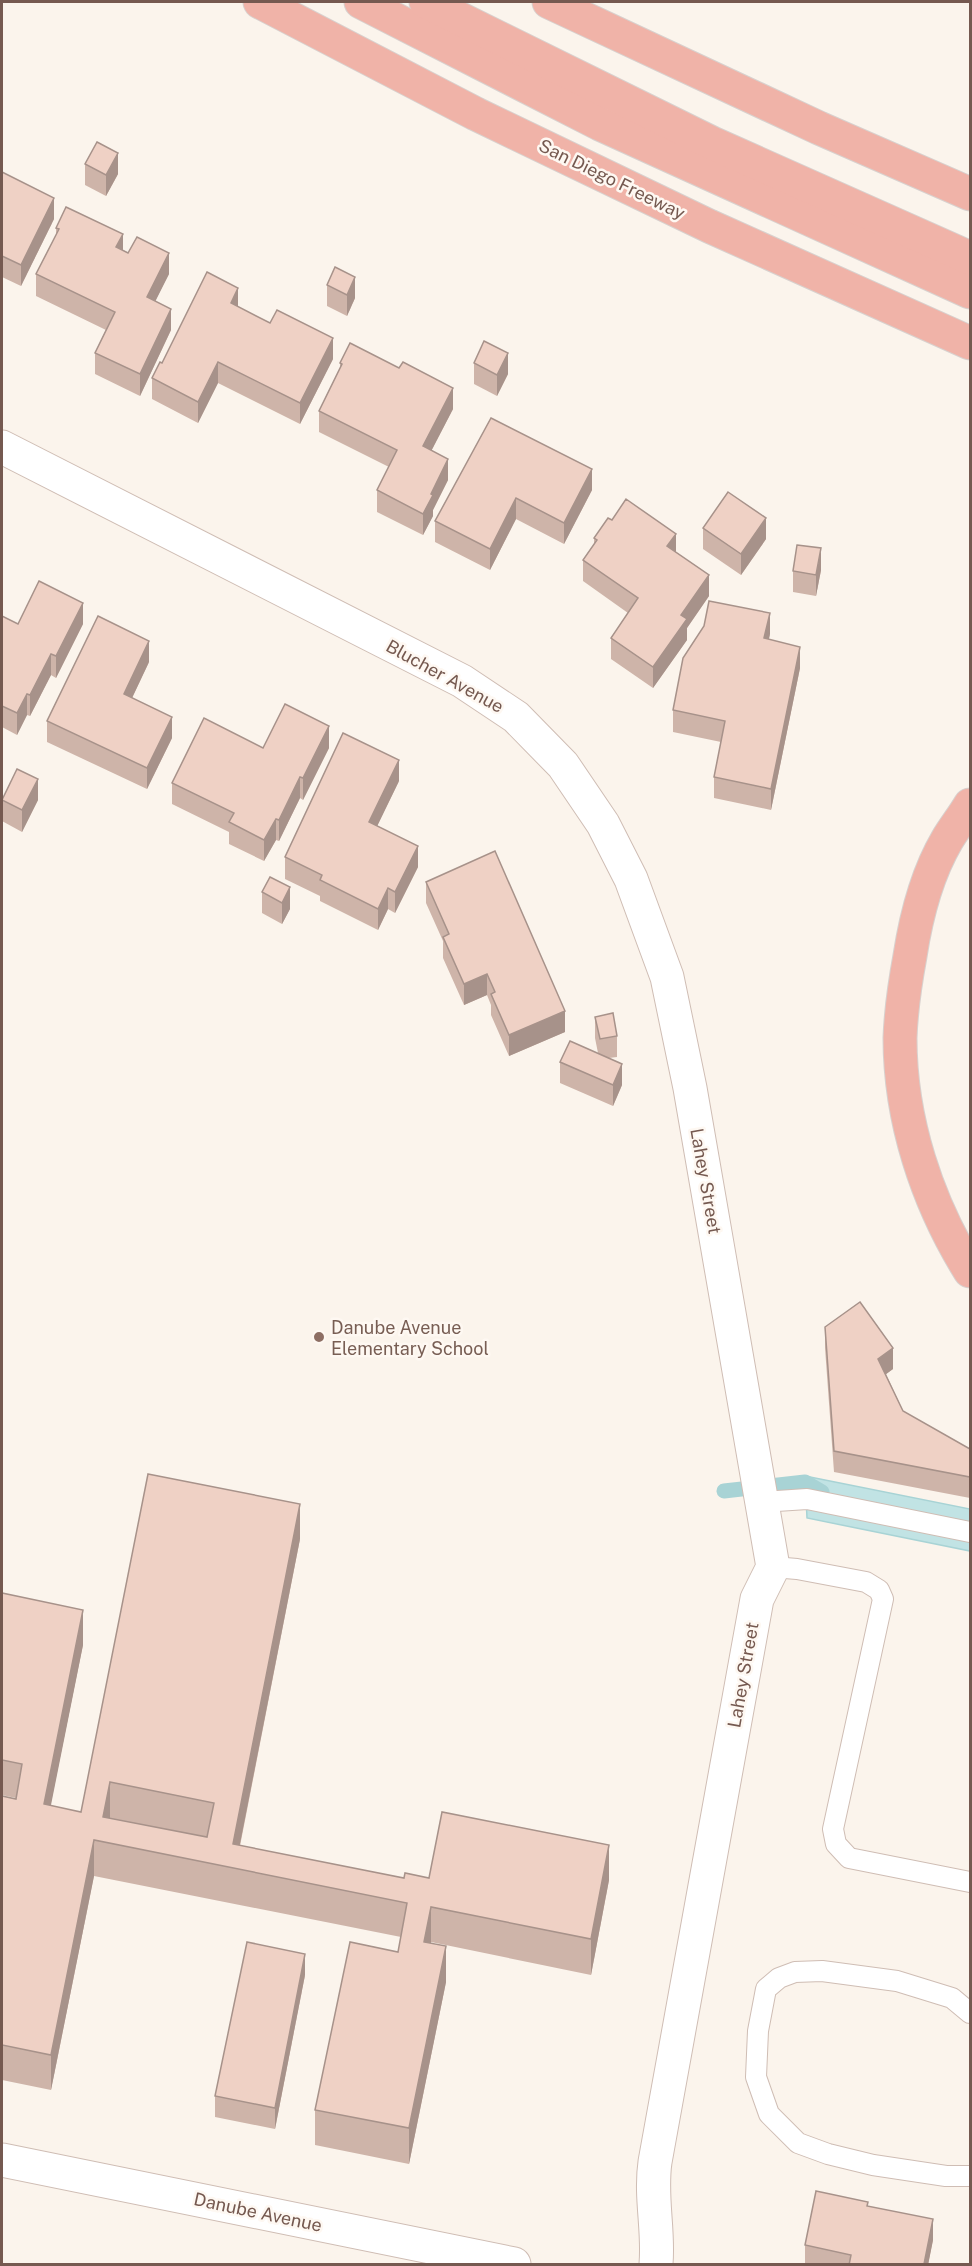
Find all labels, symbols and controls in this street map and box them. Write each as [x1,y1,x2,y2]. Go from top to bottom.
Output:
street label: San Diego Freeway [535,134,689,224]
street label: Blucher Avenue [383,635,507,717]
street label: Lahey Street [686,1126,726,1236]
place label: Danube Avenue Elementary School [331,1317,489,1359]
marker: Danube Avenue Elementary School [312,1330,326,1344]
street label: Lahey Street [723,1620,763,1730]
street label: Danube Avenue [192,2188,324,2236]

